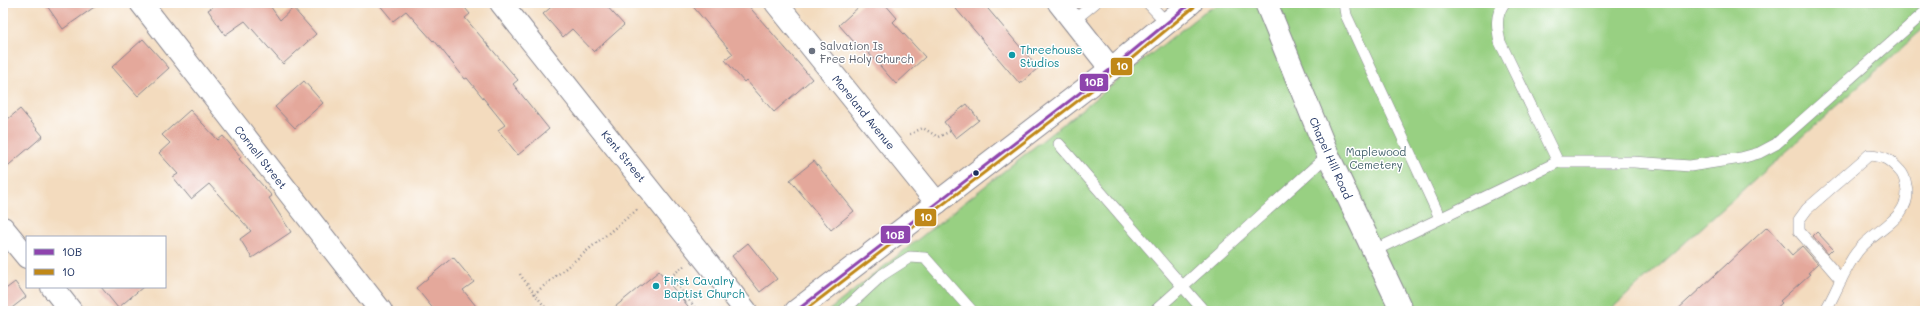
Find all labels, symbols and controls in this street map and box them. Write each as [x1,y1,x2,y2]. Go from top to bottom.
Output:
place label: Salvation Is Free Holy Church [820,38,913,66]
place label: Threehouse Studios [1020,42,1083,70]
marker: Salvation Is Free Holy Church [807,46,817,56]
marker: Threehouse Studios [1007,50,1017,60]
line badge: 10 [1110,57,1133,76]
text: 10 [1116,58,1128,73]
street label: Moreland Avenue [829,72,899,153]
line badge: 10B [1079,73,1109,92]
text: 10B [1084,74,1104,89]
street label: Chapel Hill Road [1306,115,1356,201]
street label: Cornell Street [231,122,291,192]
street label: Kent Street [598,127,650,185]
park label: Maplewood Cemetery [1346,144,1406,172]
unlabelled marker [971,168,981,178]
line badge: 10 [914,208,937,227]
text: 10 [920,209,932,224]
line badge: 10B [880,225,911,244]
text: 10B [885,227,905,242]
legend [26,236,166,288]
text: 10B [62,243,82,259]
text: 10 [62,263,75,279]
place label: First Cavalry Baptist Church [664,273,745,301]
marker: First Cavalry Baptist Church [651,281,661,291]

